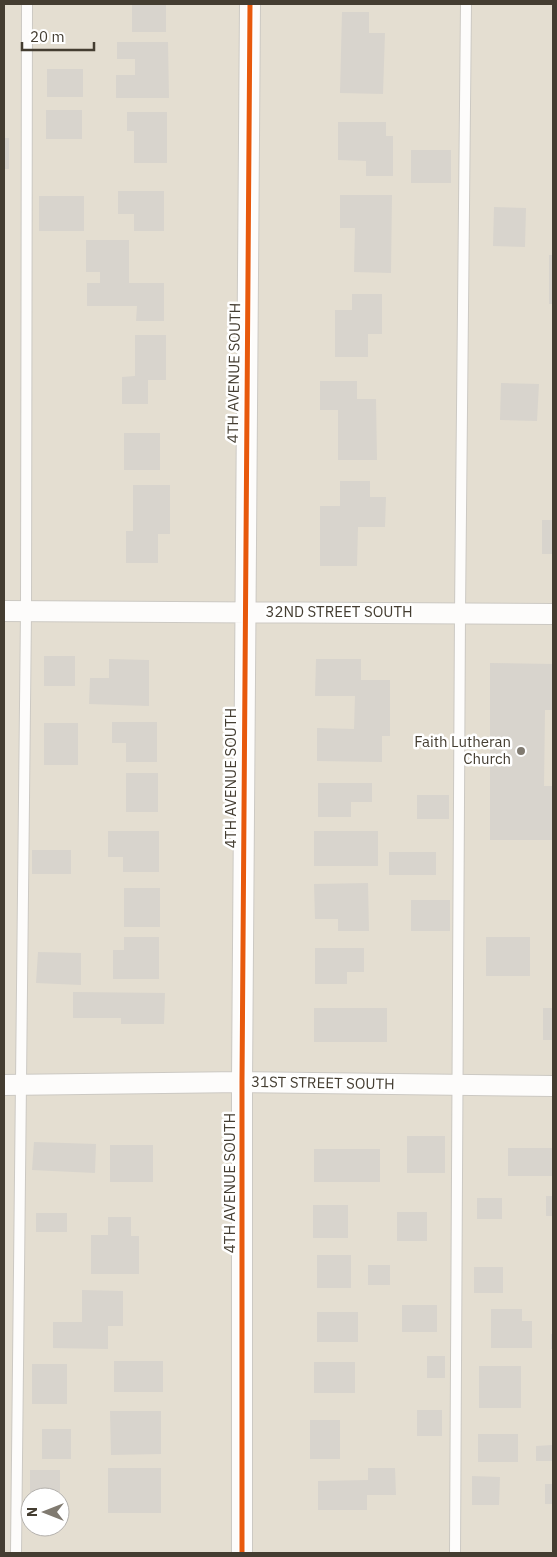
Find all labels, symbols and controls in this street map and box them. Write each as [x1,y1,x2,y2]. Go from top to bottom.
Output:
scale bar [22,20,95,52]
text: 20 m [30,27,65,46]
street label: 4TH AVENUE SOUTH [223,303,244,443]
street label: 32ND STREET SOUTH [265,602,413,621]
street label: 4TH AVENUE SOUTH [221,708,240,848]
place label: Faith Lutheran Church [414,732,511,768]
marker: Faith Lutheran Church [515,745,527,757]
street label: 31ST STREET SOUTH [251,1072,395,1093]
street label: 4TH AVENUE SOUTH [220,1113,239,1253]
north arrow [20,1487,70,1537]
text: N [23,1507,41,1517]

